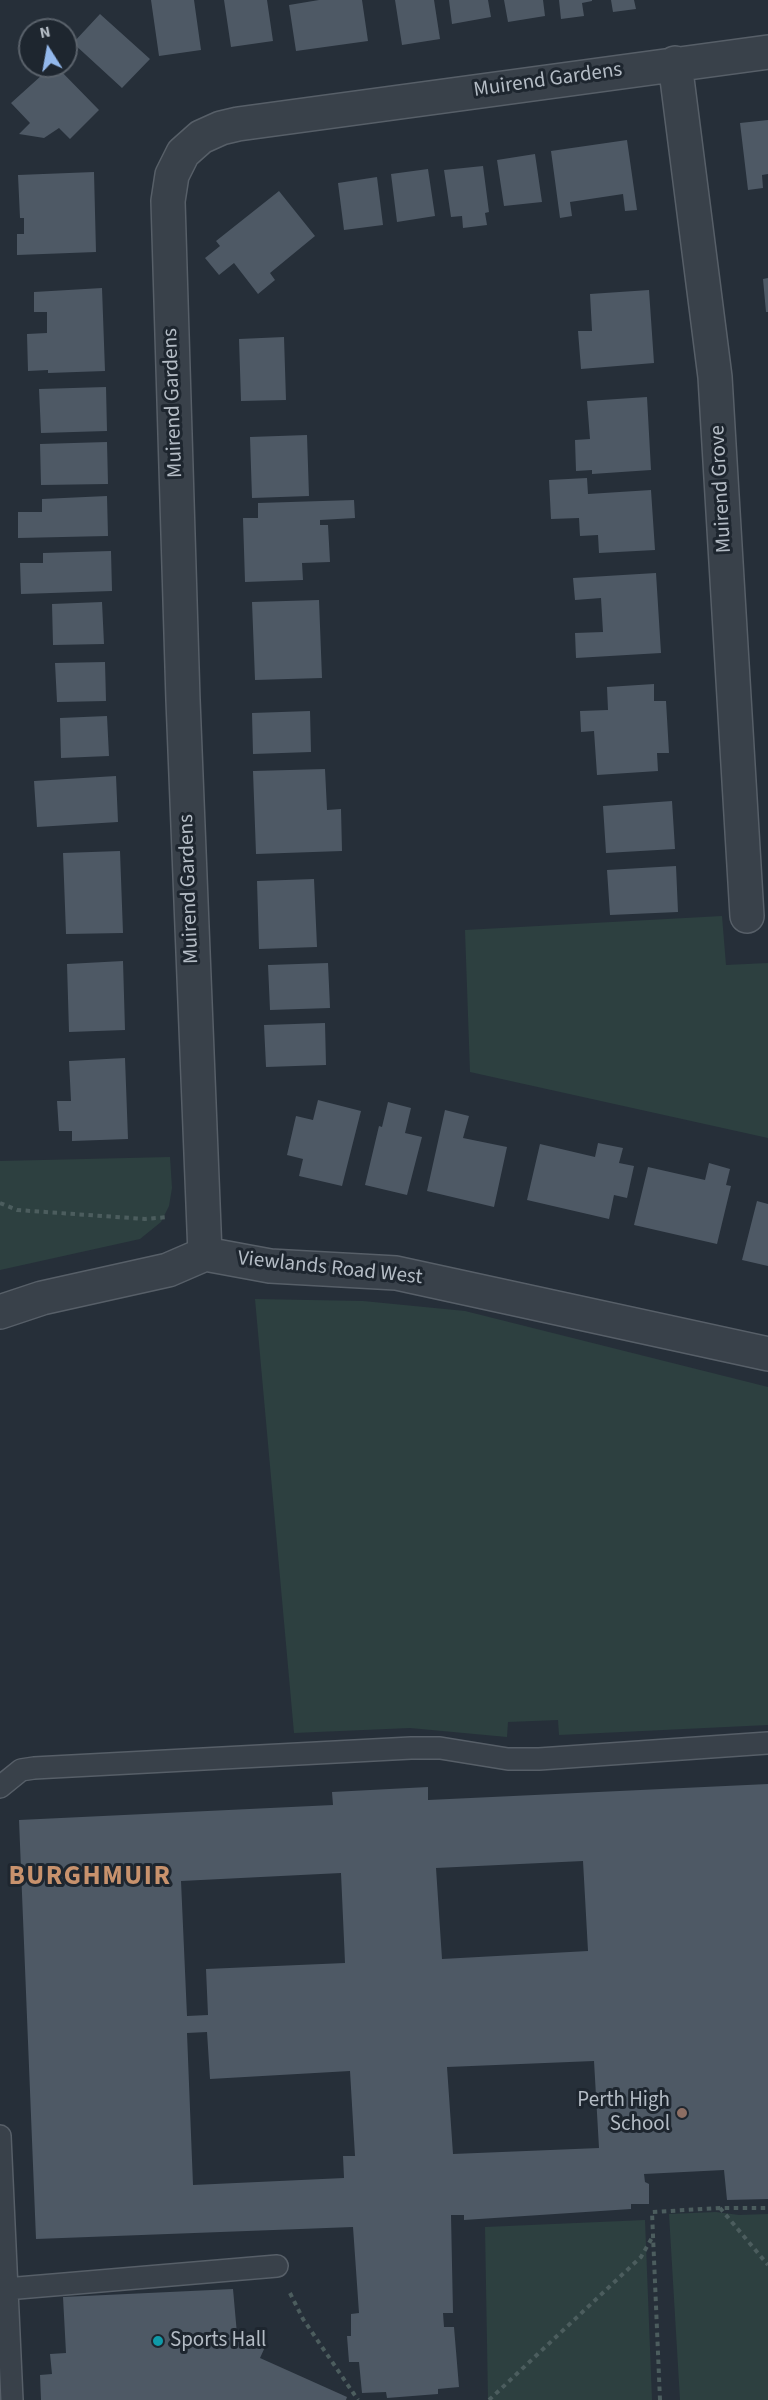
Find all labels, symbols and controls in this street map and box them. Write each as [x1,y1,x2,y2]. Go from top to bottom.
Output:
north arrow [18,18,78,78]
text: N [38,20,52,44]
street label: Muirend Gardens [472,58,624,104]
street label: Muirend Gardens [159,328,189,478]
street label: Muirend Grove [706,424,738,554]
street label: Muirend Gardens [175,814,205,964]
street label: Viewlands Road West [237,1247,423,1291]
district label: BURGHMUIR [9,1862,171,1894]
place label: Perth High School [577,2088,670,2138]
marker: Perth High School [675,2106,689,2120]
place label: Sports Hall [170,2328,266,2354]
marker: Sports Hall [151,2334,165,2348]

